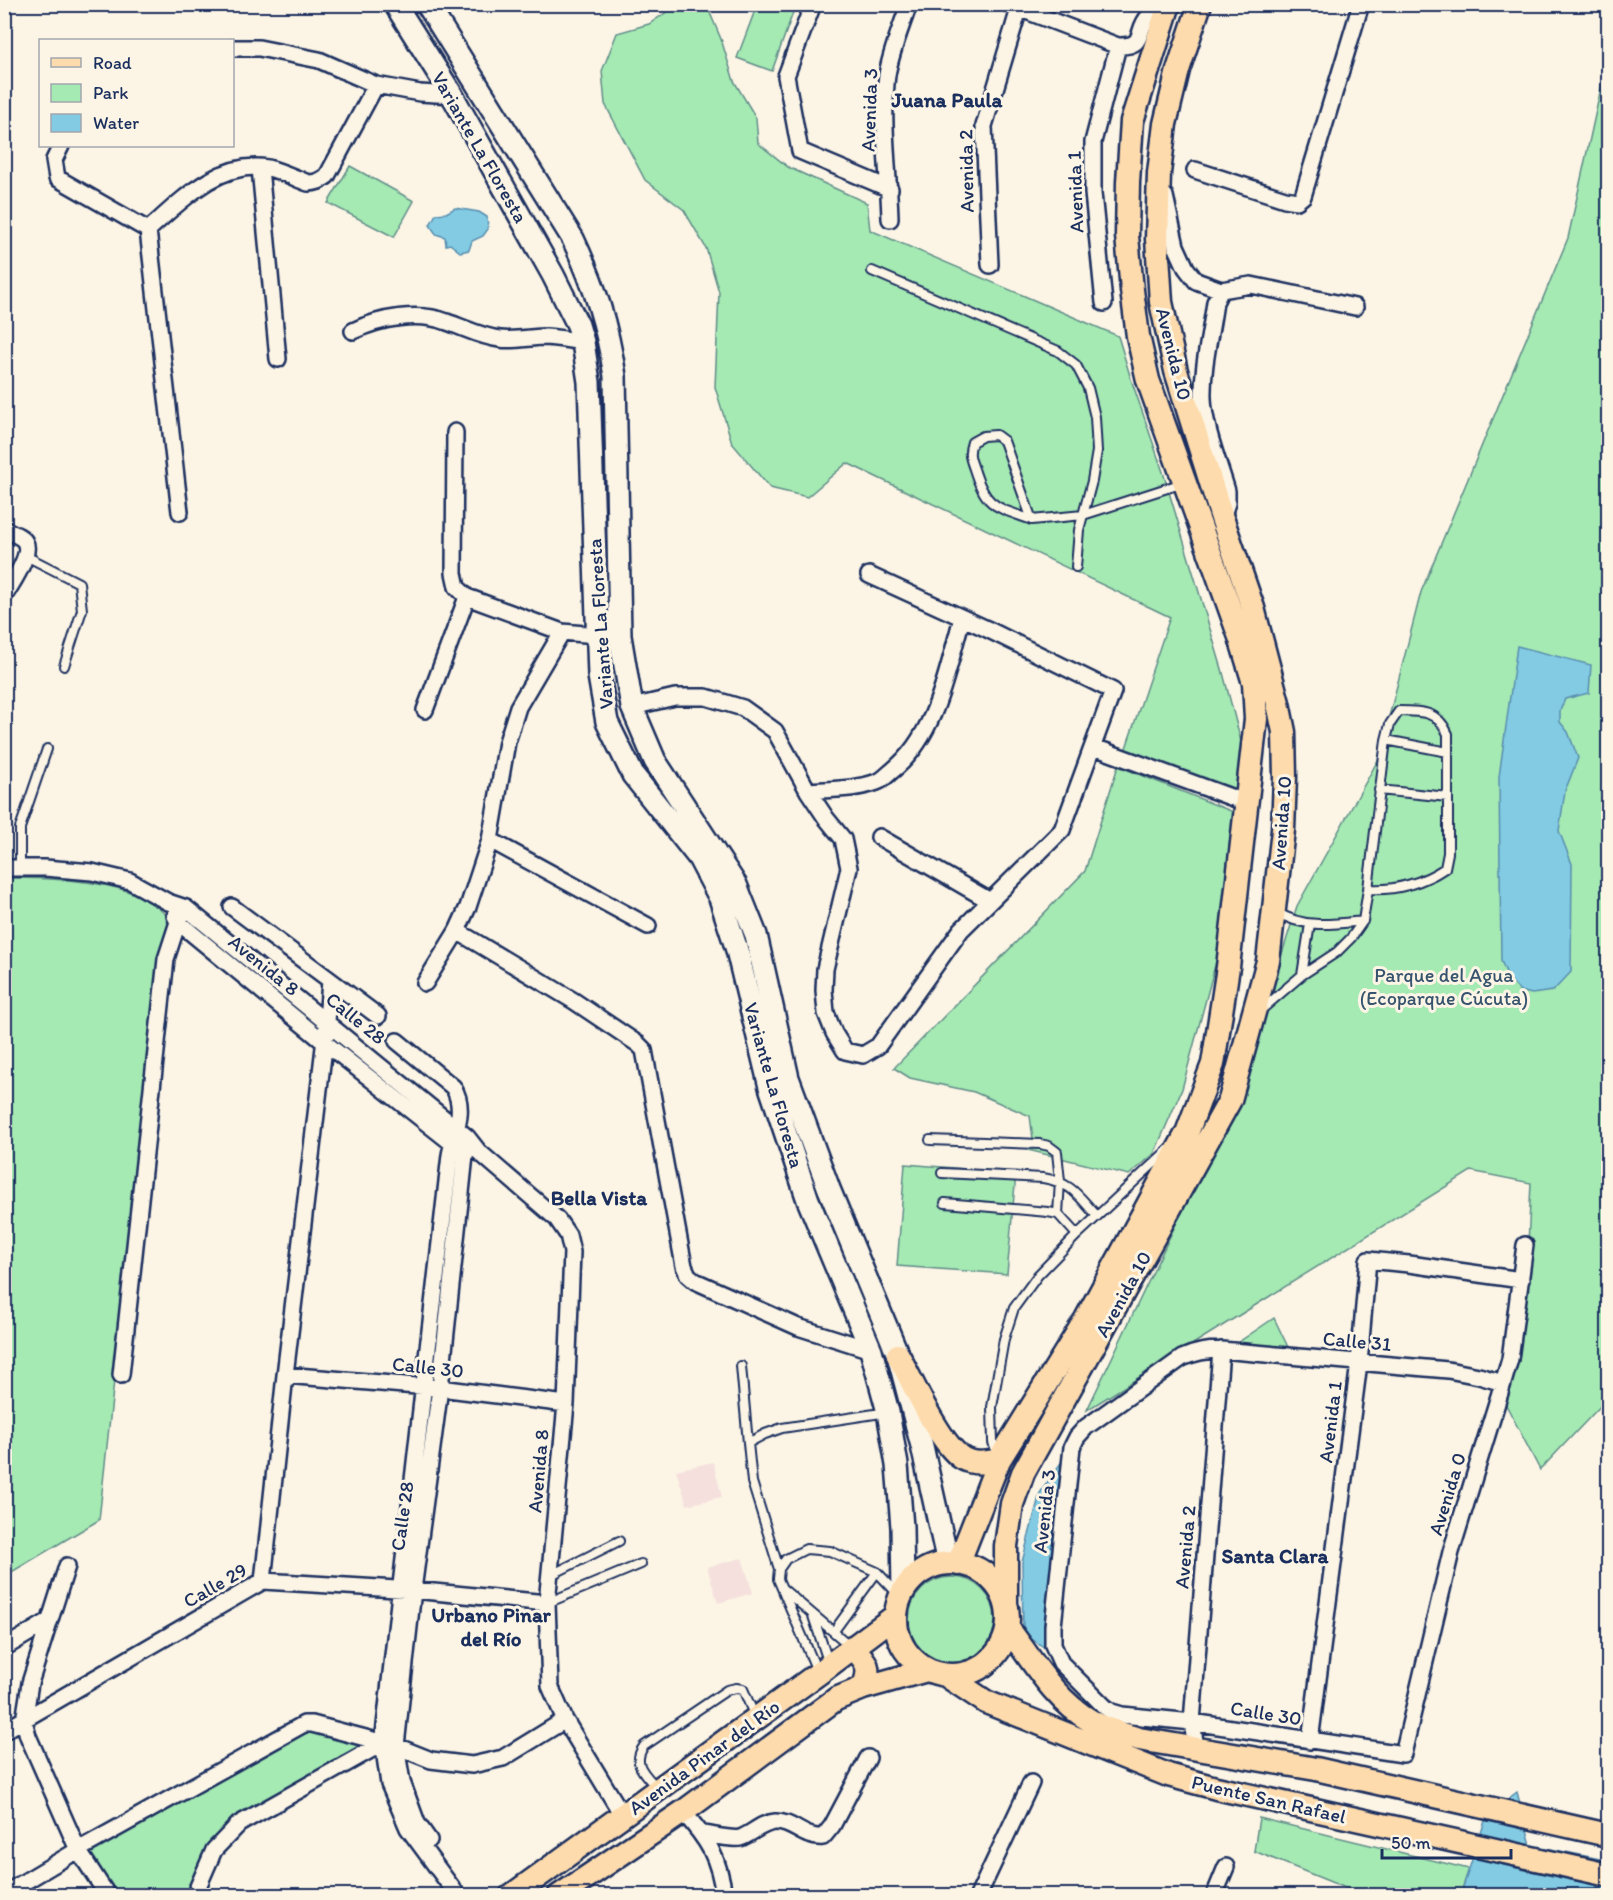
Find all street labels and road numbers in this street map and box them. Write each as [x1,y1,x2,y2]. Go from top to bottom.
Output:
street label: Variante La Floresta [427,67,533,227]
street label: Avenida 3 [856,68,882,152]
street label: Avenida 2 [953,129,979,213]
street label: Avenida 1 [1062,151,1088,233]
street label: Avenida 10 [1151,305,1197,403]
street label: Variante La Floresta [582,538,618,710]
street label: Avenida 10 [1266,775,1296,871]
street label: Avenida 8 [224,929,304,1001]
street label: Calle 28 [321,987,391,1049]
street label: Variante La Floresta [739,999,809,1171]
street label: Avenida 10 [1090,1247,1156,1341]
street label: Calle 31 [1322,1326,1392,1356]
street label: Calle 30 [391,1351,465,1383]
street label: Avenida 1 [1313,1380,1347,1464]
street label: Avenida 8 [522,1428,554,1514]
street label: Avenida 0 [1423,1450,1471,1538]
street label: Avenida 3 [1028,1468,1060,1554]
street label: Calle 28 [385,1480,419,1552]
street label: Avenida 2 [1169,1504,1201,1590]
street label: Calle 29 [179,1557,251,1613]
street label: Avenida Pinar del Río [624,1694,784,1820]
street label: Calle 30 [1229,1696,1303,1730]
street label: Puente San Rafael [1189,1770,1349,1829]

